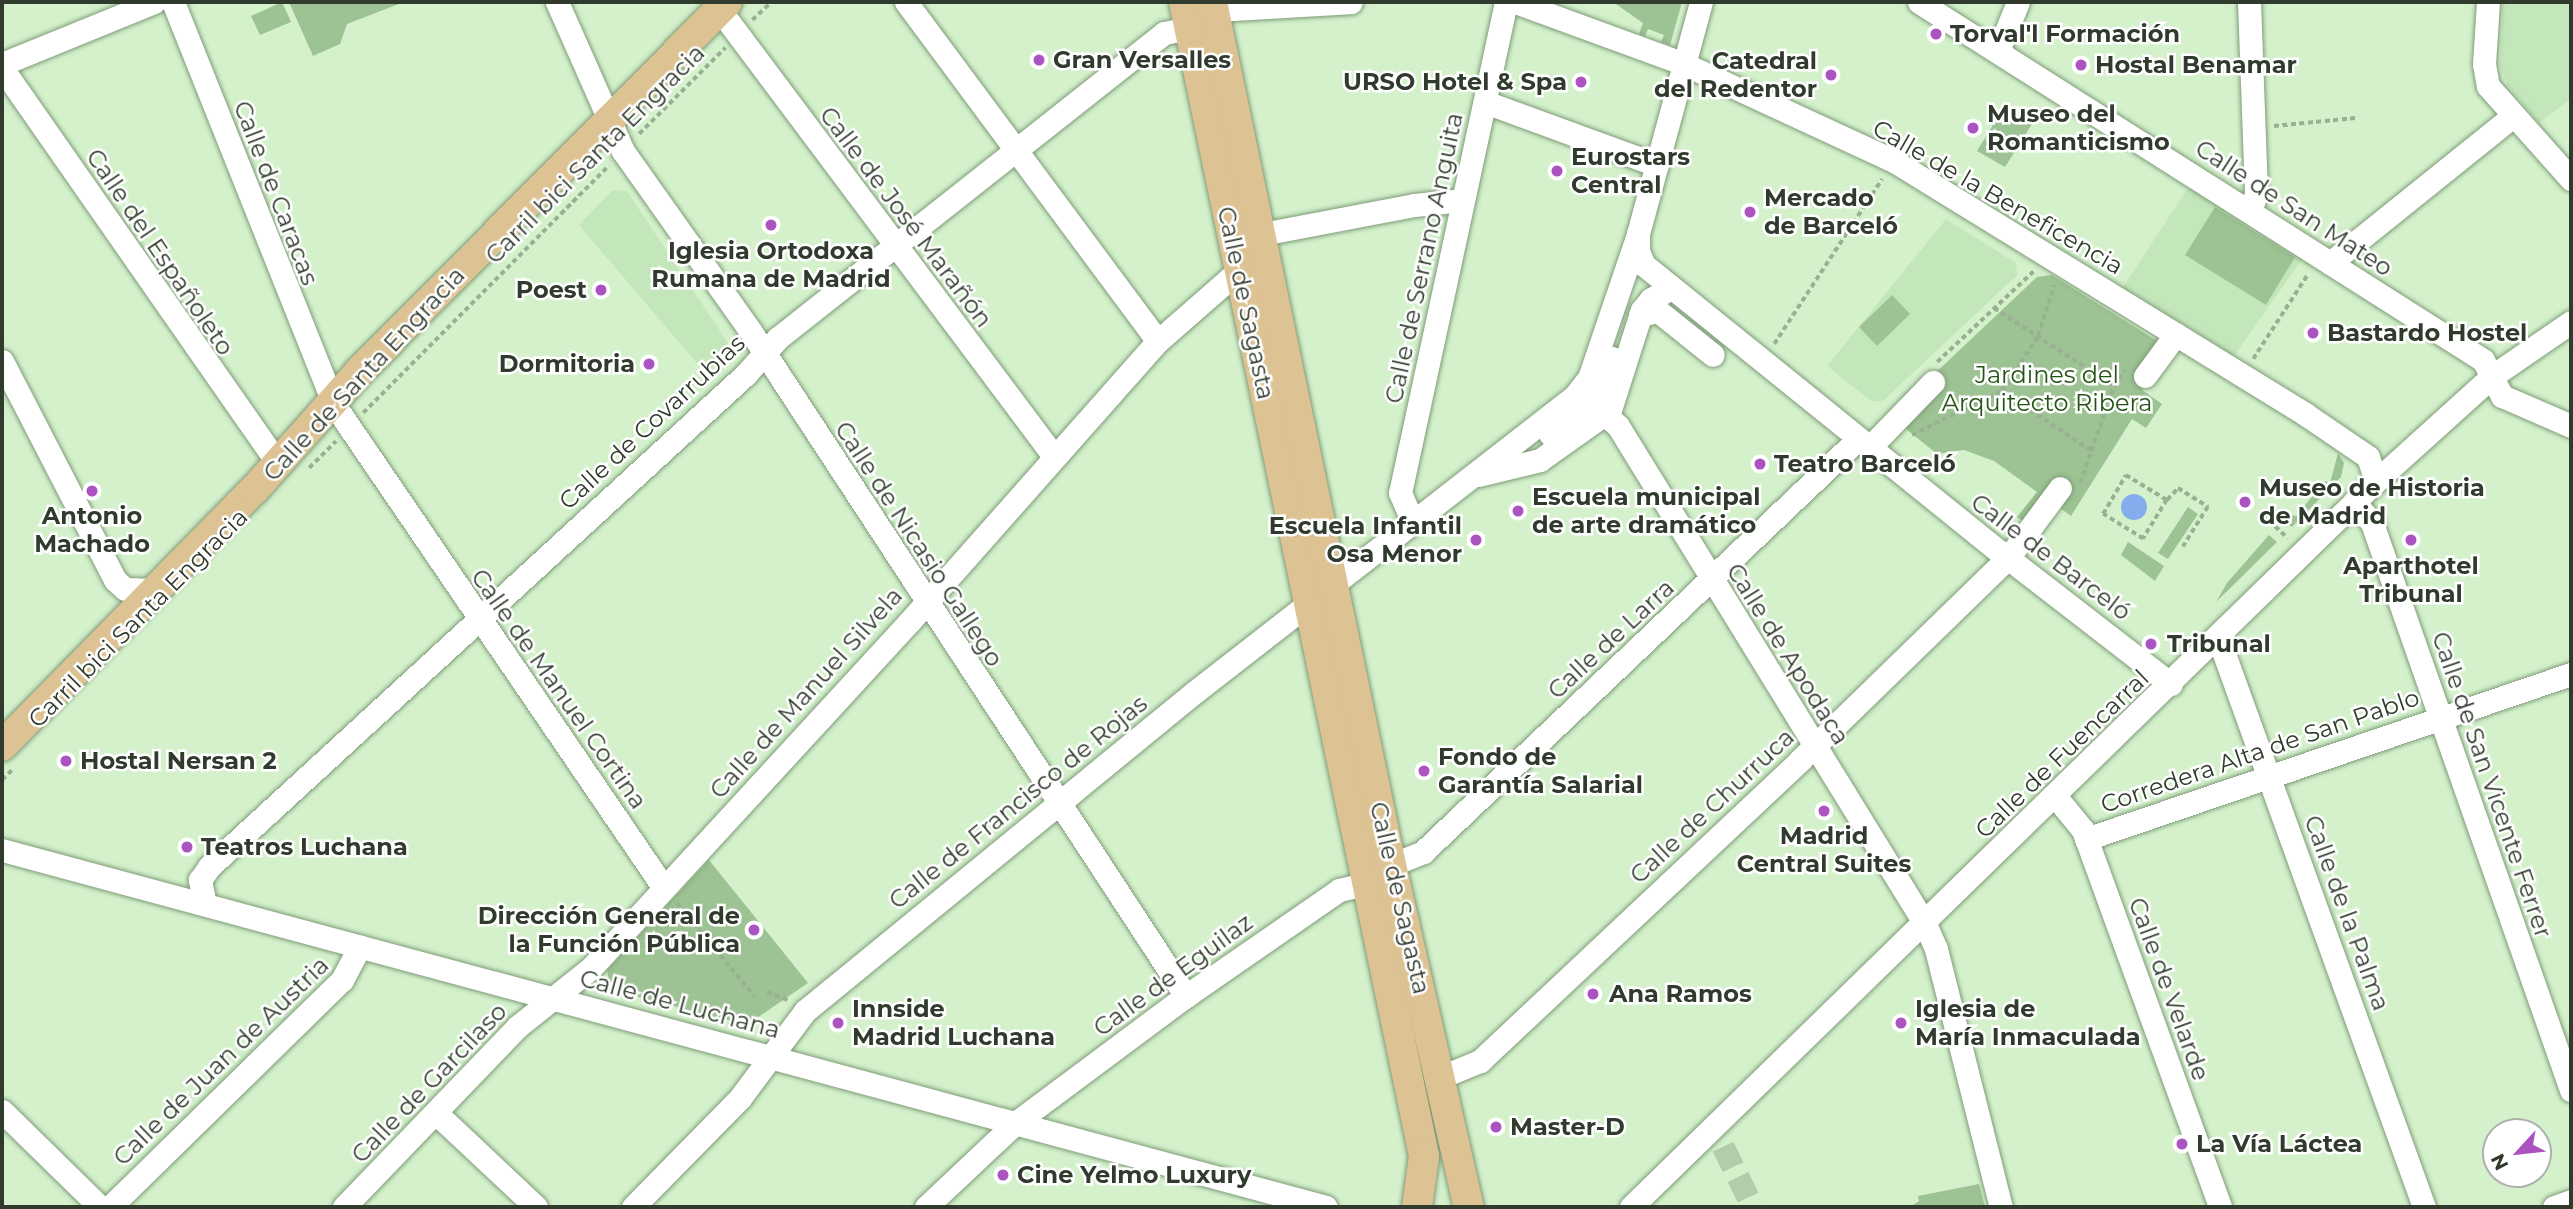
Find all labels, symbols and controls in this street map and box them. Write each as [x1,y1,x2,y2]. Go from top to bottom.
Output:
place label: Torval'l Formación [1950,20,2180,48]
marker: Torval'l Formación [1928,26,1944,42]
street label: Carril bici Santa Engracia [479,38,711,270]
place label: Gran Versalles [1053,46,1231,74]
place label: Catedral del Redentor [1654,47,1817,103]
place label: Hostal Benamar [2095,51,2297,79]
marker: Gran Versalles [1031,52,1047,68]
marker: Hostal Benamar [2073,57,2089,73]
marker: Catedral del Redentor [1823,67,1839,83]
place label: URSO Hotel & Spa [1343,68,1567,96]
marker: URSO Hotel & Spa [1573,74,1589,90]
street label: Calle de Caracas [228,97,324,289]
place label: Museo del Romanticismo [1987,100,2170,156]
street label: Calle de José Marañón [814,101,998,333]
street label: Calle de Serrano Anguita [1379,110,1469,406]
street label: Calle de la Beneficencia [1868,113,2128,281]
marker: Museo del Romanticismo [1965,120,1981,136]
street label: Calle de San Mateo [2190,134,2398,282]
street label: Calle del Españoleto [80,143,240,361]
place label: Eurostars Central [1571,143,1690,199]
marker: Eurostars Central [1549,163,1565,179]
place label: Mercado de Barceló [1764,184,1898,240]
street label: Calle de Sagasta [1211,204,1281,402]
marker: Mercado de Barceló [1742,204,1758,220]
marker: Iglesia Ortodoxa Rumana de Madrid [763,217,779,233]
place label: Iglesia Ortodoxa Rumana de Madrid [651,237,891,293]
street label: Calle de Santa Engracia [257,261,471,487]
place label: Poest [516,276,587,304]
marker: Poest [593,282,609,298]
place label: Bastardo Hostel [2327,319,2527,347]
marker: Bastardo Hostel [2305,325,2321,341]
street label: Calle de Covarrubias [553,328,751,516]
place label: Dormitoria [499,350,635,378]
marker: Dormitoria [641,356,657,372]
park label: Jardines del Arquitecto Ribera [1942,361,2152,417]
street label: Calle de Nicasio Gallego [829,416,1009,672]
place label: Teatro Barceló [1774,450,1956,478]
marker: Teatro Barceló [1752,456,1768,472]
place label: Museo de Historia de Madrid [2259,474,2485,530]
marker: Antonio Machado [84,483,100,499]
place label: Escuela municipal de arte dramático [1532,483,1761,539]
street label: Calle de Barceló [1965,488,2137,626]
marker: Museo de Historia de Madrid [2237,494,2253,510]
street label: Carril bici Santa Engracia [22,502,254,734]
place label: Antonio Machado [34,502,150,558]
marker: Escuela municipal de arte dramático [1510,503,1526,519]
place label: Escuela Infantil Osa Menor [1269,512,1462,568]
marker: Escuela Infantil Osa Menor [1468,532,1484,548]
marker: Aparthotel Tribunal [2403,532,2419,548]
place label: Aparthotel Tribunal [2343,552,2479,608]
street label: Calle de Apodaca [1721,558,1855,750]
street label: Calle de Manuel Cortina [465,563,653,815]
street label: Calle de Larra [1542,573,1680,705]
street label: Calle de Manuel Silvela [704,582,908,804]
street label: Calle de San Vicente Ferrer [2426,628,2558,942]
place label: Tribunal [2167,630,2271,658]
marker: Tribunal [2141,634,2161,654]
street label: Calle de Fuencarral [1969,664,2155,844]
street label: Corredera Alta de San Pablo [2097,683,2423,819]
street label: Calle de Francisco de Rojas [883,689,1153,915]
street label: Calle de Churruca [1624,723,1800,889]
place label: Fondo de Garantía Salarial [1438,743,1643,799]
place label: Hostal Nersan 2 [80,747,277,775]
marker: Hostal Nersan 2 [58,753,74,769]
marker: Fondo de Garantía Salarial [1416,763,1432,779]
street label: Calle de Sagasta [1364,799,1436,997]
marker: Madrid Central Suites [1816,803,1832,819]
street label: Calle de la Palma [2298,811,2396,1015]
place label: Madrid Central Suites [1737,822,1911,878]
place label: Teatros Luchana [201,833,408,861]
marker: Teatros Luchana [179,839,195,855]
street label: Calle de Velarde [2123,894,2215,1084]
place label: Dirección General de la Función Pública [478,902,740,958]
street label: Calle de Eguilaz [1088,908,1258,1042]
marker: Dirección General de la Función Pública [746,922,762,938]
street label: Calle de Juan de Austria [107,951,335,1171]
street label: Calle de Luchana [577,963,783,1045]
place label: Ana Ramos [1609,980,1752,1008]
marker: Ana Ramos [1583,984,1603,1004]
place label: Innside Madrid Luchana [852,995,1055,1051]
place label: Iglesia de María Inmaculada [1915,995,2141,1051]
street label: Calle de Garcilaso [345,997,513,1169]
marker: Innside Madrid Luchana [830,1015,846,1031]
marker: Iglesia de María Inmaculada [1893,1015,1909,1031]
place label: Master-D [1510,1113,1625,1141]
north arrow [2482,1118,2552,1188]
marker: Master-D [1488,1119,1504,1135]
place label: La Vía Láctea [2196,1130,2362,1158]
marker: La Vía Láctea [2174,1136,2190,1152]
text: N [2486,1150,2513,1174]
place label: Cine Yelmo Luxury [1017,1161,1251,1189]
marker: Cine Yelmo Luxury [995,1167,1011,1183]

